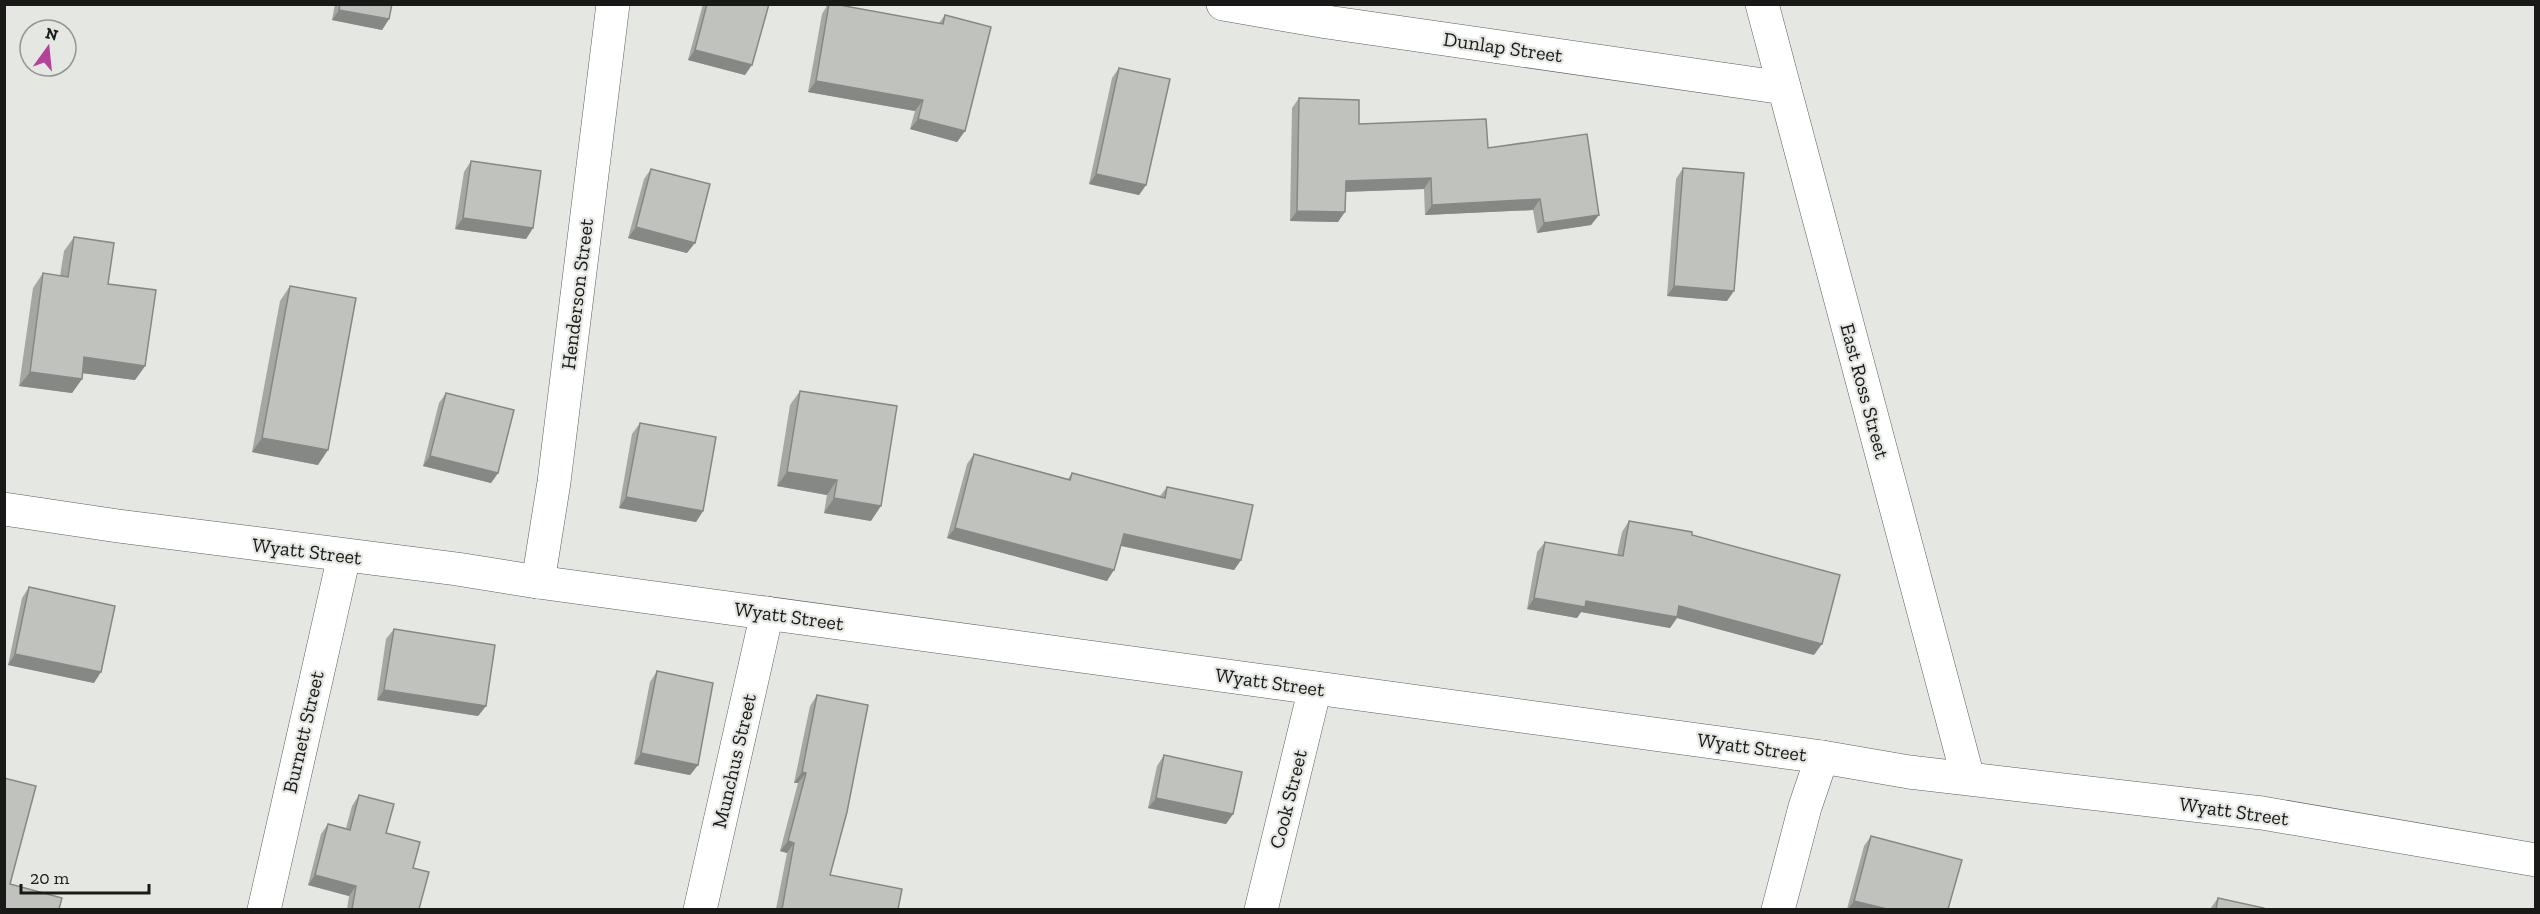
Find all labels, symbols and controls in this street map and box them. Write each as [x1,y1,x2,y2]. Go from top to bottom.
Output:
north arrow [18,18,78,78]
text: N [43,23,60,45]
street label: Dunlap Street [1442,27,1565,67]
street label: Henderson Street [556,217,598,371]
street label: East Ross Street [1835,321,1895,462]
street label: Wyatt Street [251,532,364,570]
street label: Wyatt Street [733,596,846,636]
street label: Wyatt Street [1214,662,1327,702]
street label: Burnett Street [277,668,329,795]
street label: Munchus Street [707,691,761,831]
street label: Wyatt Street [1696,727,1809,767]
street label: Cook Street [1264,747,1312,851]
street label: Wyatt Street [2178,791,2291,831]
scale bar [21,857,148,895]
text: 20 m [30,867,70,889]

